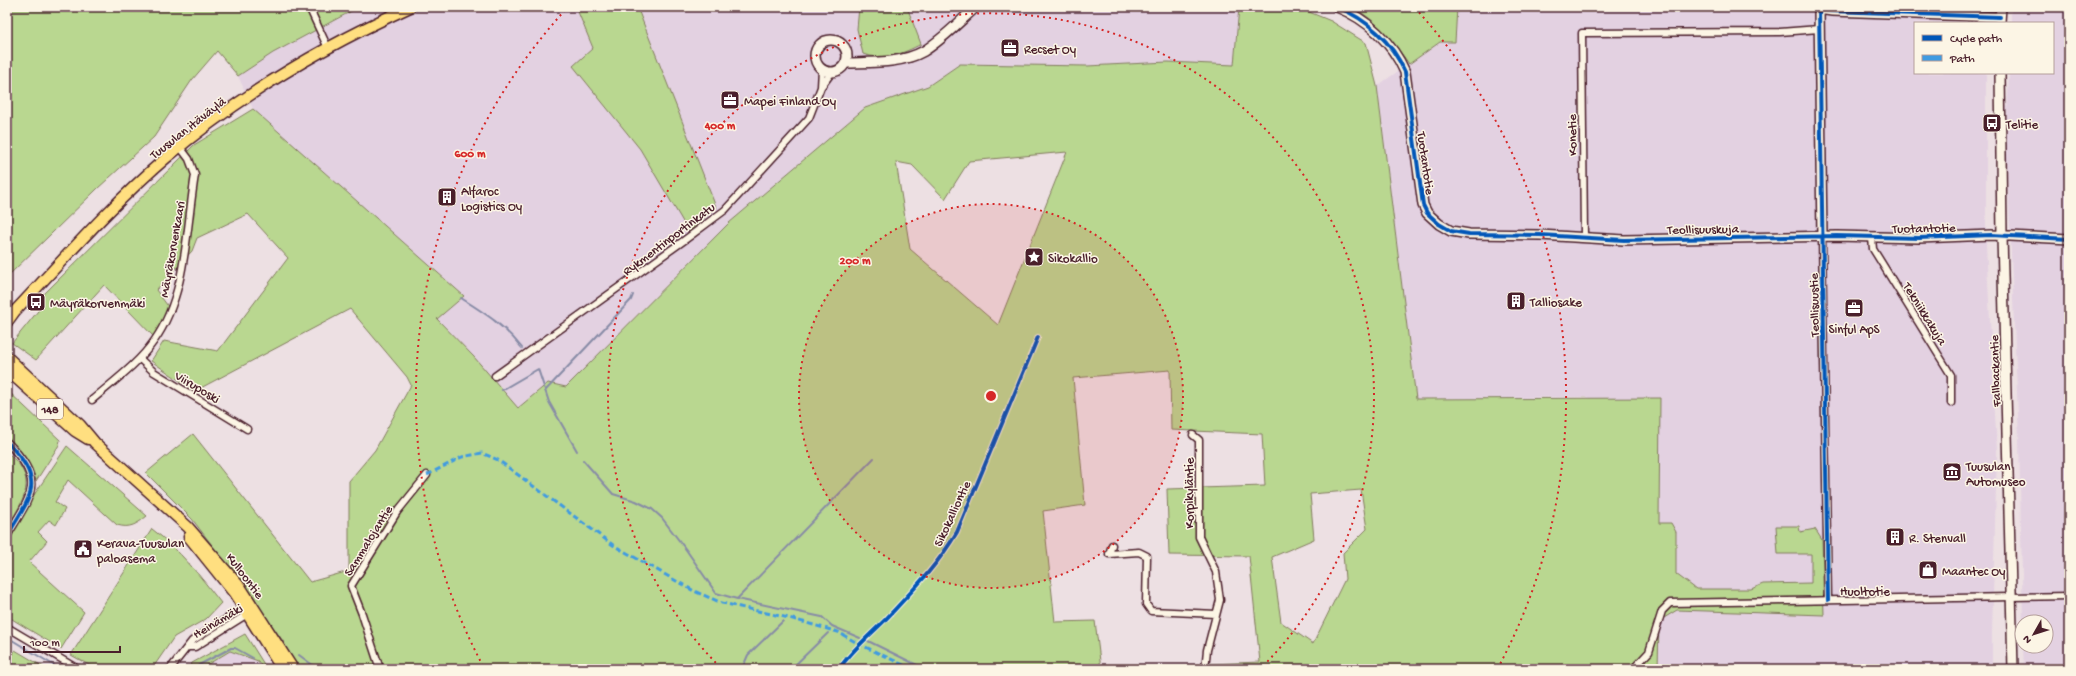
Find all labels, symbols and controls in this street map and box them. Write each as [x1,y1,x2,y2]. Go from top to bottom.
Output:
legend [1914,22,2054,74]
text: Cycle path [1950,33,2003,47]
office icon: Recset Oy [999,37,1021,59]
place label: Recset Oy [1024,43,1077,58]
text: Path [1949,53,1975,67]
office icon: Mapei Finland Oy [719,89,741,111]
street label: Tuusulan itäväylä [147,94,230,164]
place label: Mapei Finland Oy [744,95,837,110]
bus stop icon: Telitie [1981,112,2003,134]
street label: Konetie [1566,114,1581,156]
place label: Telitie [2005,118,2039,133]
text: 400 m [704,120,736,134]
street label: Tuotantotie [1413,130,1436,196]
text: 600 m [454,148,486,162]
place label: Alfaroc Logistics Oy [461,185,523,215]
building icon: Alfaroc Logistics Oy [436,186,458,208]
street label: Mäyräkorvenkaari [158,200,189,299]
street label: Rykmentinportinkatu [620,200,719,280]
street label: Tuotantotie [1891,221,1956,238]
street label: Teollisuuskuja [1666,222,1740,239]
place icon: Sikokallio [1023,246,1045,268]
place label: Sikokallio [1048,252,1098,267]
text: 200 m [840,255,871,269]
street label: Teollisuustie [1807,273,1824,338]
street label: Tekniikkakuja [1898,279,1949,349]
building icon: Talliosake [1505,290,1527,312]
bus stop icon: Mäyräkorvenmäki [25,291,47,313]
place label: Talliosake [1529,296,1582,311]
place label: Mäyräkorvenmäki [50,297,145,312]
office icon: Sinful ApS [1843,297,1865,319]
place label: Sinful ApS [1828,323,1881,338]
street label: Fallbackantie [1988,334,2005,408]
street label: Viiruposki [171,368,222,408]
centre of rings [984,389,998,403]
road number: 148 [37,399,63,419]
street label: Korpikyläntie [1183,457,1198,529]
place label: Tuusulan Automuseo [1965,460,2026,490]
museum icon: Tuusulan Automuseo [1941,461,1963,483]
street label: Sikokalliontie [932,479,975,549]
street label: Sammalojantie [341,503,397,579]
building icon: R. Stenvall [1884,526,1906,548]
place label: R. Stenvall [1909,532,1966,547]
place label: Kerava-Tuusulan paloasema [96,537,185,567]
public building icon: Kerava-Tuusulan paloasema [72,538,94,560]
street label: Kulloontie [222,551,266,603]
shop icon: Maantec Oy [1917,559,1939,581]
place label: Maantec Oy [1942,565,2006,580]
street label: Huoltotie [1840,585,1890,600]
street label: Heinämäki [191,601,246,643]
north arrow [2014,614,2054,654]
scale bar [24,628,120,654]
text: N [2021,632,2035,646]
text: 100 m [29,637,60,651]

